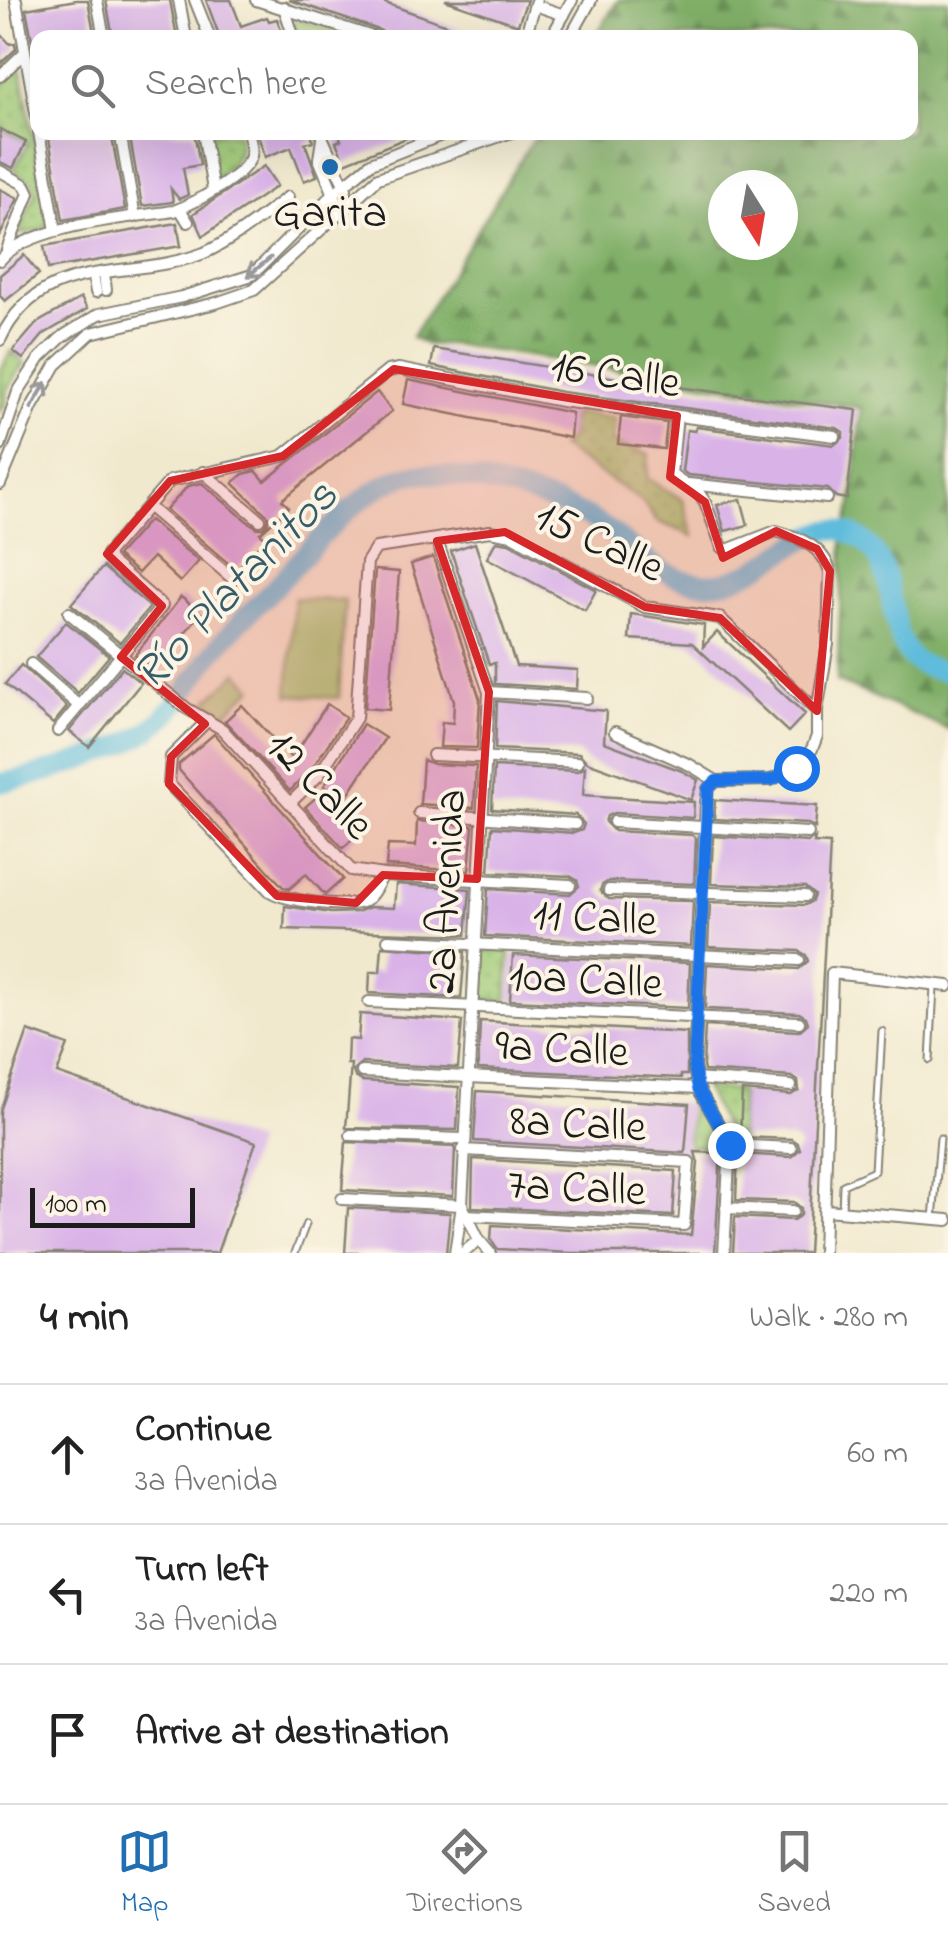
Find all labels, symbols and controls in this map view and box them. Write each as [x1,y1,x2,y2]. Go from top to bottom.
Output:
search box [30,30,918,140]
text: Search here [145,57,327,113]
icon: search [65,58,120,113]
marker: Garita [319,156,341,178]
north arrow [708,170,798,260]
place label: Garita [273,182,387,248]
one-way arrow [246,256,272,278]
street label: 16 Calle [547,335,685,419]
one-way arrow [30,380,50,410]
water label: Río Platanitos [117,464,356,708]
street label: 15 Calle [523,485,675,602]
street label: 12 Calle [249,716,389,858]
route start [774,746,820,792]
street label: 2a Avenida [410,787,486,995]
street label: 11 Calle [531,884,659,956]
street label: 10a Calle [507,945,665,1019]
street label: 9a Calle [493,1015,631,1087]
street label: 8a Calle [508,1089,649,1163]
route end [708,1123,754,1169]
street label: 7a Calle [506,1153,648,1227]
scale bar [30,1183,195,1228]
text: 100 m [45,1185,107,1226]
text: 4 min [40,1288,129,1349]
text: Walk · 280 m [749,1295,908,1342]
text: Continue [135,1403,271,1459]
icon: ahead [40,1427,95,1482]
text: 60 m [847,1431,908,1478]
text: 3a Avenida [135,1459,278,1506]
text: Turn left [135,1543,268,1599]
icon: left [40,1567,95,1622]
text: 220 m [830,1571,908,1618]
text: 3a Avenida [135,1599,278,1646]
text: Arrive at destination [135,1706,449,1762]
icon: arrive [40,1707,95,1762]
tab: Map [117,1824,172,1925]
tab: Directions [407,1824,523,1925]
tab: Saved [758,1824,831,1925]

